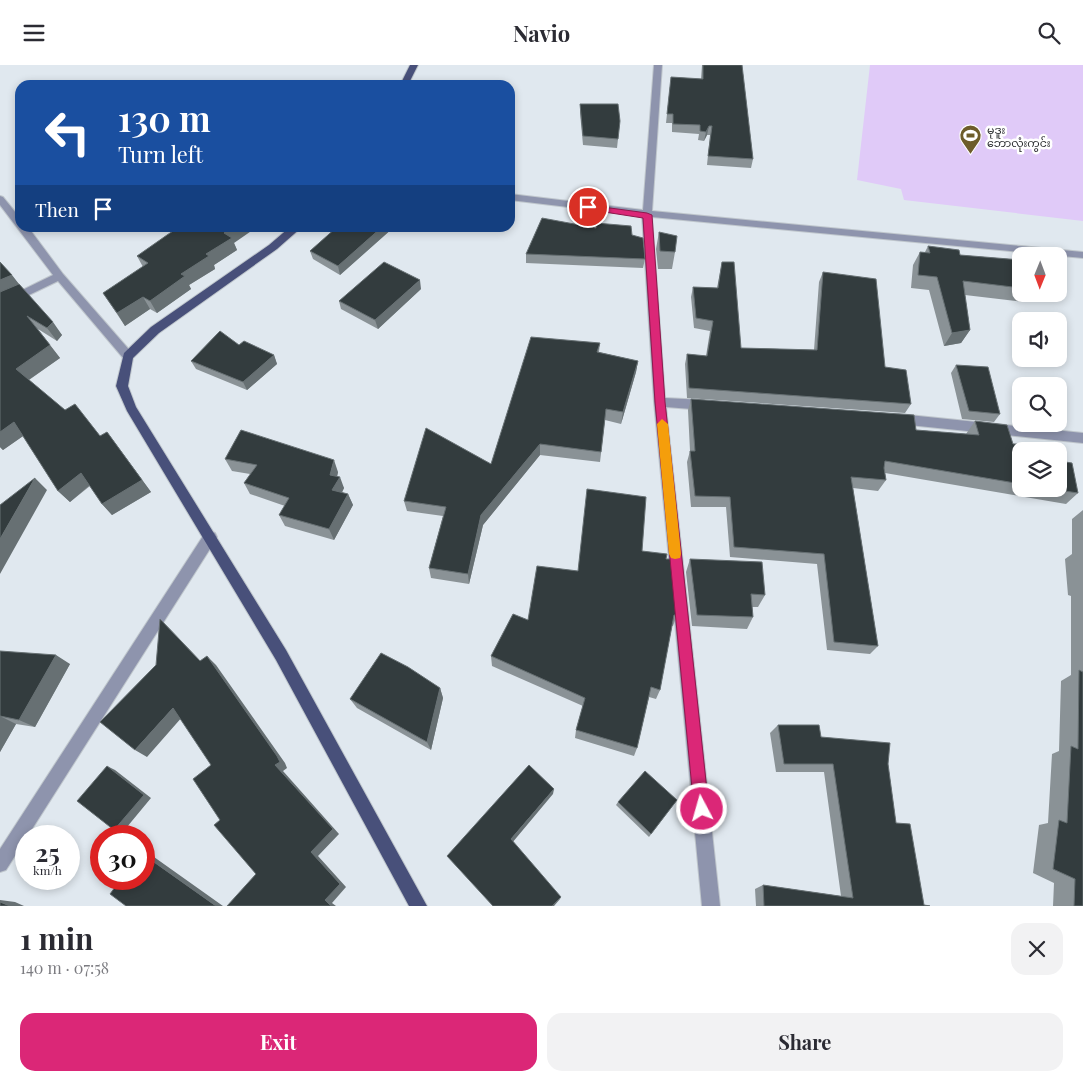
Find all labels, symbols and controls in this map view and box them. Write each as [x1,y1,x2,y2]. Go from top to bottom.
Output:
text: Navio [513,18,570,48]
icon: menu [20,19,48,47]
icon: search [1035,19,1063,47]
text: 130 m [118,94,211,141]
icon: left [35,100,100,165]
place label: မုဒူး ဘောလုံးကွင်း [987,122,1051,152]
sports icon: မုဒူး ဘောလုံးကွင်း [959,124,983,155]
text: Turn left [118,139,203,169]
pin [567,186,609,228]
icon: arrive [574,193,602,221]
icon: arrive [89,195,117,223]
text: Then [35,196,79,222]
north arrow [1012,247,1068,303]
map controls [1012,247,1067,497]
button: sound [1012,312,1067,367]
button: search [1012,377,1067,432]
button: layers [1012,442,1067,497]
position arrow [675,782,727,834]
speed limit sign: 30 [90,825,155,890]
text: 25 [35,835,60,868]
text: km/h [33,862,62,878]
text: 1 min [20,918,94,958]
button: close [1011,923,1063,975]
text: 140 m · 07:58 [20,957,109,978]
button: Exit [20,1013,537,1071]
button: Share [547,1013,1063,1071]

